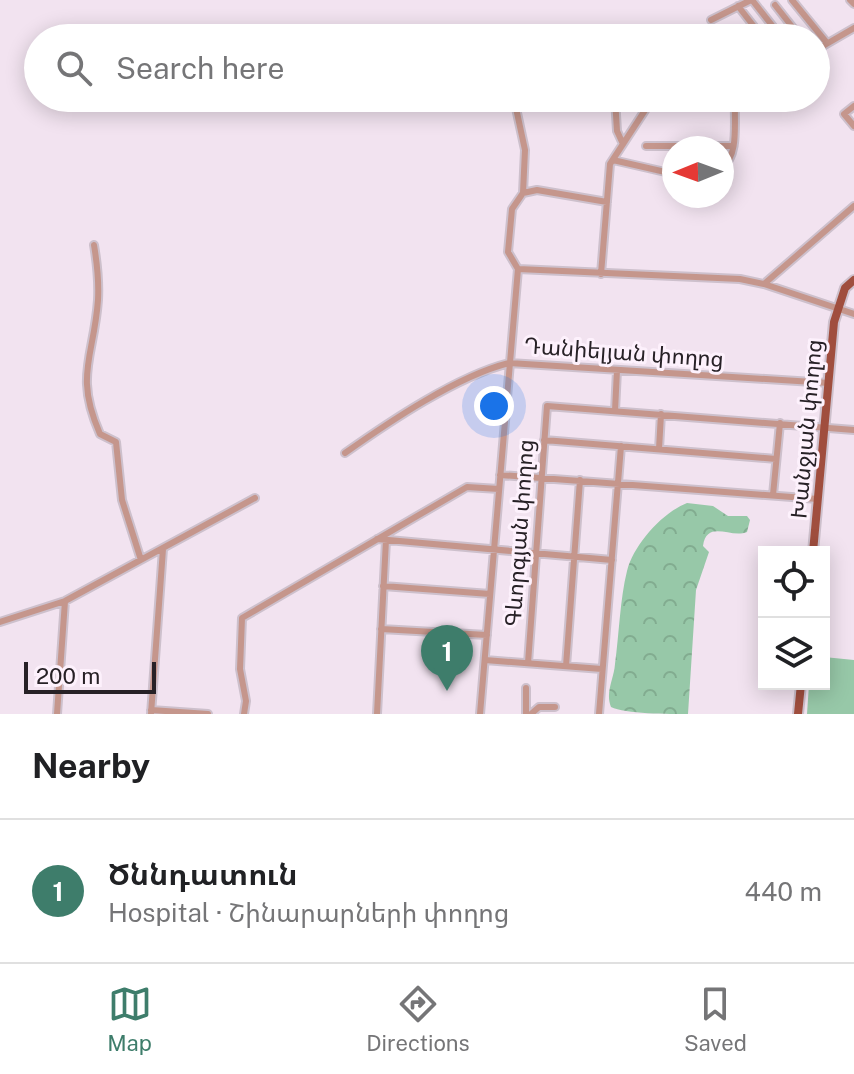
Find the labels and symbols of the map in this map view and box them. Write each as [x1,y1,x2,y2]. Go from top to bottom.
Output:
north arrow [662,136,734,208]
street label: Դանիելյան փողոց [523,332,725,372]
street label: Խանջյան փողոց [785,338,827,520]
your location [474,386,514,426]
street label: Գևորգյան փողոց [499,438,539,628]
pin: 1 [421,625,473,691]
scale bar [24,658,156,694]

